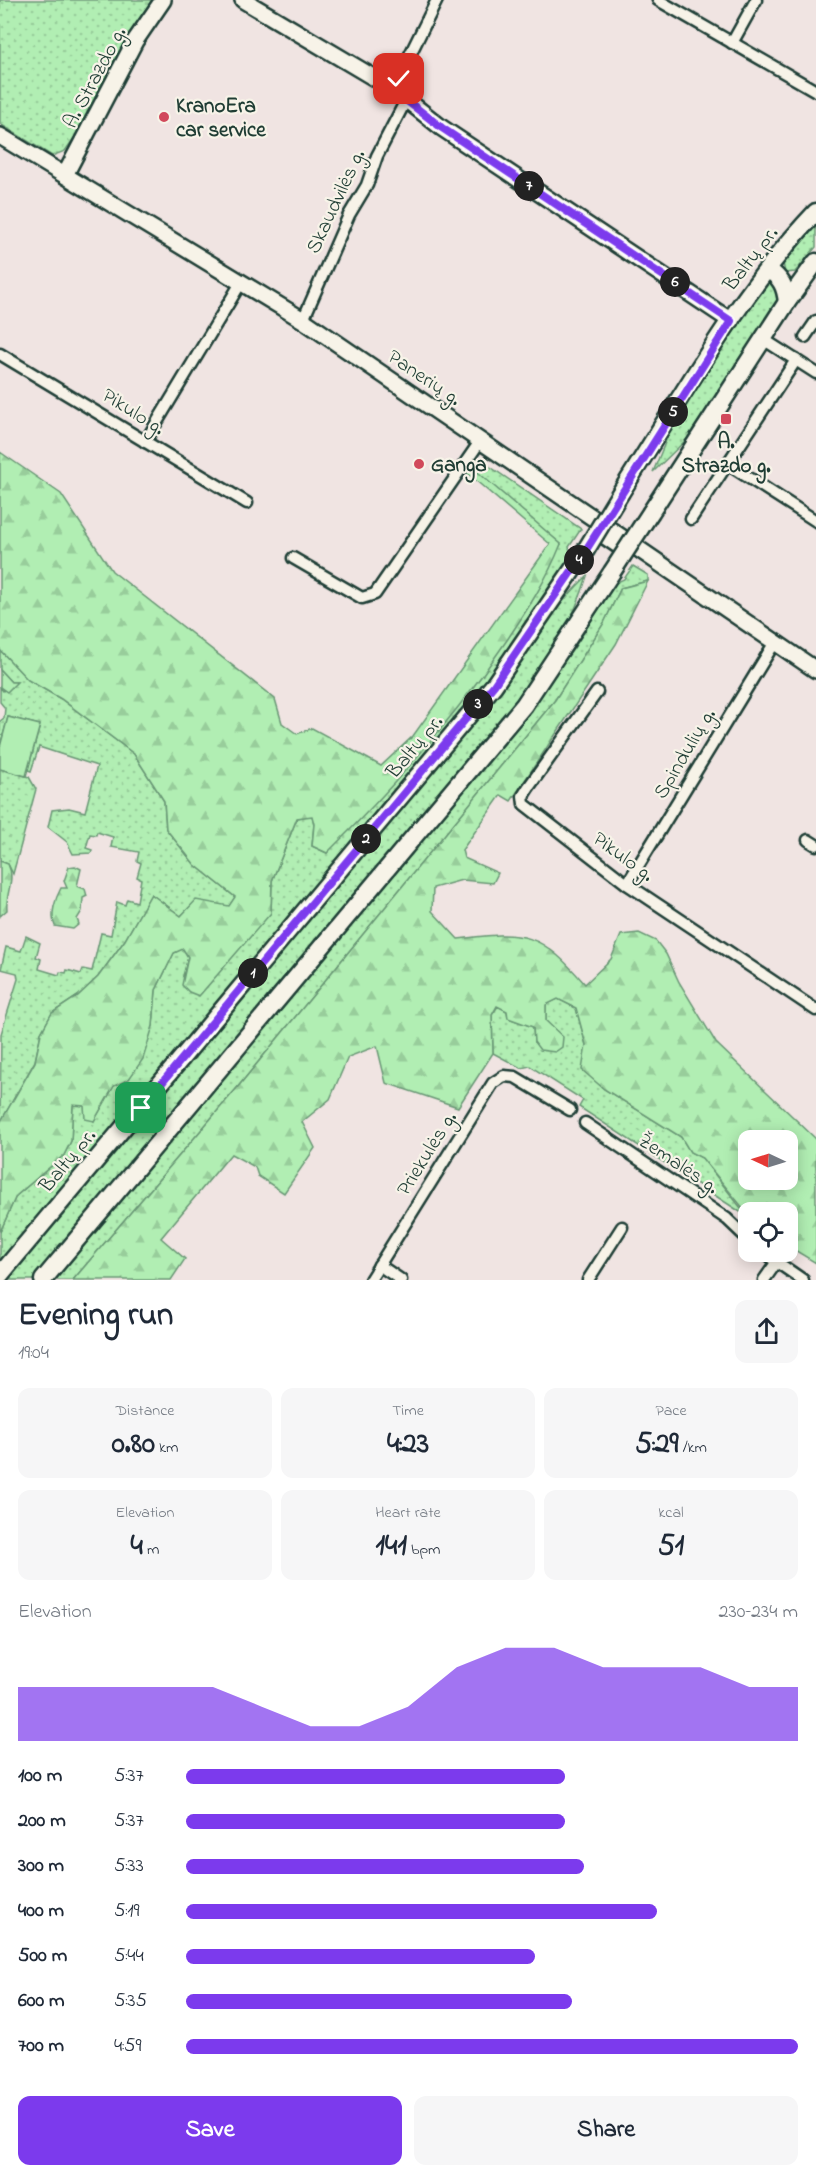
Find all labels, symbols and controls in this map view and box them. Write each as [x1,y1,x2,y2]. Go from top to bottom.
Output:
street label: A. Strazdo g. [56,22,137,135]
pin [373,53,424,104]
icon: check [382,62,415,95]
place label: KranoEra car service [176,92,266,146]
marker: KranoEra car service [157,110,171,124]
street label: Skaudvilės g. [299,145,376,260]
pin: 7 [514,171,544,201]
text: 7 [526,174,532,198]
street label: Baltų pr. [716,220,787,299]
pin: 6 [660,267,690,297]
text: 6 [671,270,679,294]
street label: Panerių g. [380,343,467,416]
street label: Pikulo g. [95,382,170,445]
pin: 5 [658,397,688,427]
text: 5 [668,400,678,424]
marker: A. Strazdo g. [719,412,733,426]
place label: A. Strazdo g. [682,428,771,484]
place label: Ganga [431,451,487,483]
marker: Ganga [412,457,426,471]
pin: 4 [564,545,594,575]
text: 4 [576,548,582,572]
pin: 3 [463,689,493,719]
text: 3 [475,692,481,716]
street label: Spindulių g. [647,703,726,806]
street label: Baltų pr. [379,709,451,787]
pin: 2 [351,824,381,854]
street label: Pikulo g. [585,825,660,892]
text: 2 [362,827,370,851]
pin: 1 [238,958,268,988]
text: 1 [250,961,256,985]
pin [115,1082,166,1133]
icon: arrive [124,1091,157,1124]
street label: Priekulės g. [390,1106,467,1203]
street label: Baltų pr. [32,1123,104,1201]
street label: Žemalės g. [630,1127,724,1204]
north arrow [738,1130,798,1190]
map controls [738,1130,798,1262]
button: locate [738,1202,798,1262]
text: Evening run [18,1292,173,1340]
button: share [735,1300,798,1363]
text: 19:04 [18,1339,49,1368]
text: Distance [116,1399,174,1423]
text: Time [392,1399,424,1423]
text: Pace [655,1399,687,1423]
text: 0.80 [112,1423,155,1467]
text: 4:23 [387,1423,429,1467]
text: 5:29 [635,1423,679,1467]
text: km [155,1436,178,1460]
text: /km [679,1436,707,1460]
text: Elevation [116,1501,174,1525]
text: Heart rate [375,1501,441,1525]
text: kcal [658,1501,684,1525]
text: 4 [131,1525,143,1569]
text: 141 [375,1525,407,1569]
text: 51 [658,1525,684,1569]
text: m [143,1538,159,1562]
text: bpm [407,1538,441,1562]
text: Elevation [18,1598,92,1627]
text: 230–234 m [718,1598,798,1627]
text: 100 m [18,1762,62,1791]
text: 5:37 [114,1762,144,1791]
text: 200 m [18,1807,66,1836]
text: 5:37 [114,1807,144,1836]
text: 300 m [18,1852,64,1881]
text: 5:33 [114,1852,144,1881]
text: 400 m [18,1897,64,1926]
text: 5:19 [114,1897,140,1926]
text: 500 m [18,1942,67,1971]
text: 5:44 [114,1942,144,1971]
text: 600 m [18,1987,65,2016]
text: 5:35 [114,1987,147,2016]
text: 700 m [18,2032,64,2061]
text: 4:59 [114,2032,141,2061]
button: Save [18,2096,402,2165]
button: Share [414,2096,798,2165]

